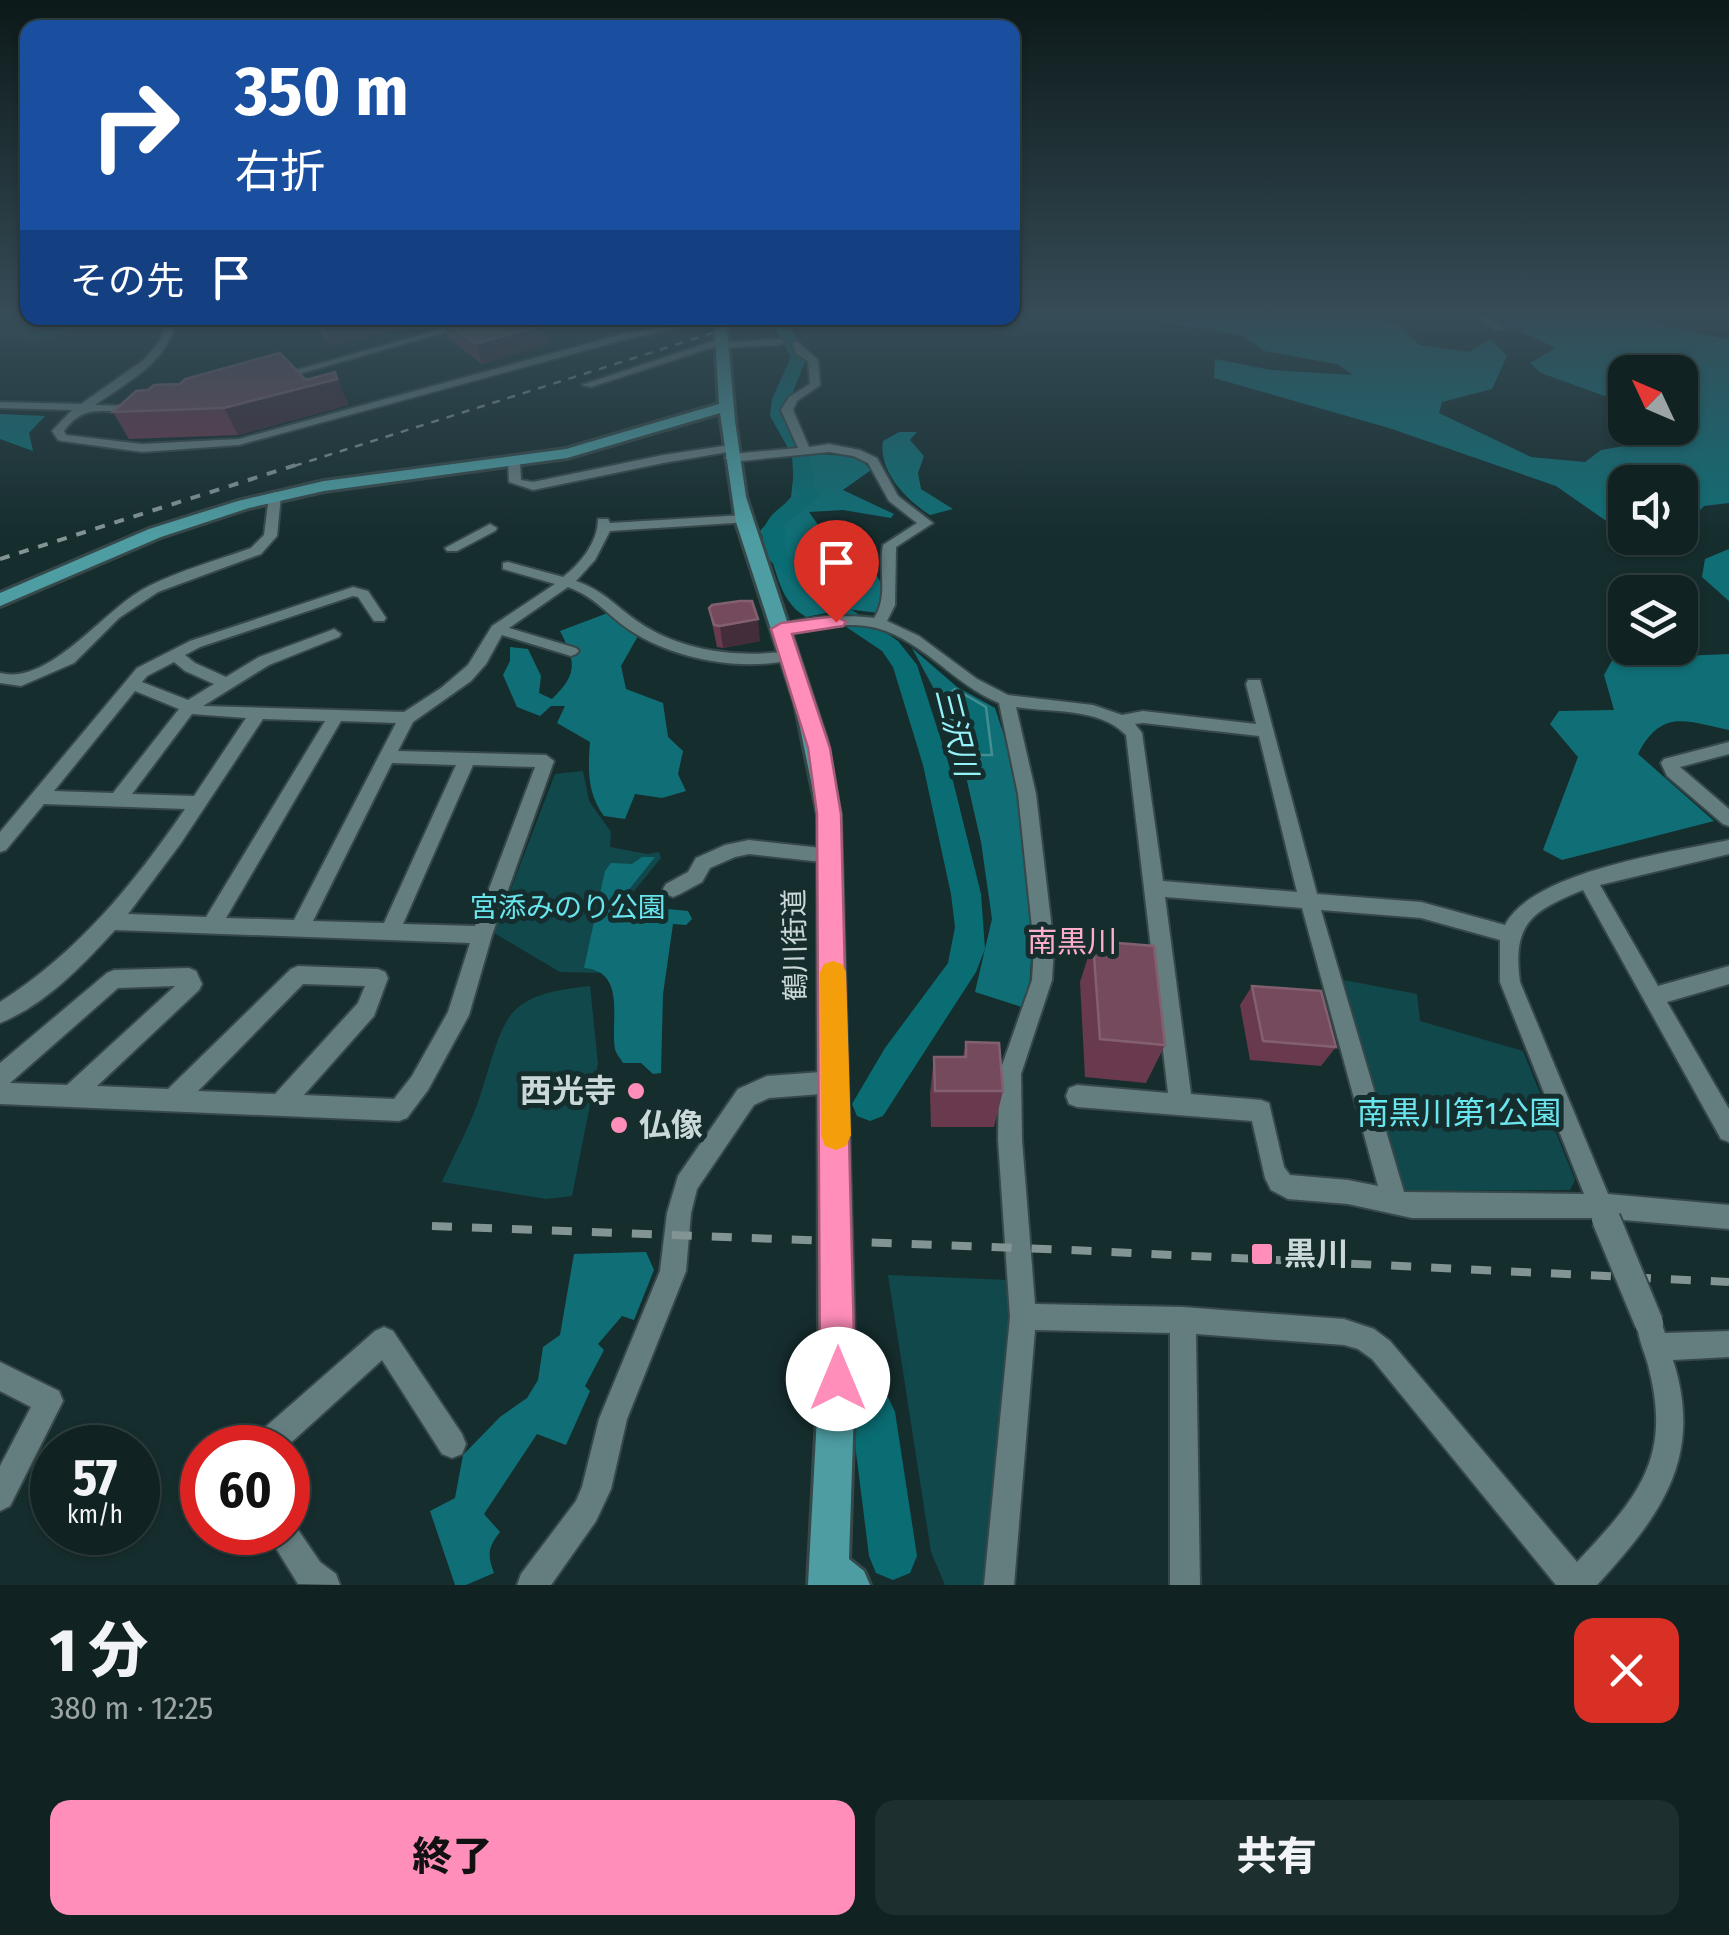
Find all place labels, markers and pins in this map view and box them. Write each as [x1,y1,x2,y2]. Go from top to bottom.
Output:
pin [794,520,879,623]
place label: 西光寺 [520,1072,616,1110]
marker: 西光寺 [625,1080,647,1102]
place label: 仏像 [639,1106,703,1144]
marker: 仏像 [608,1114,630,1136]
place label: 黒川 [1284,1235,1348,1273]
marker: 黒川 [1249,1241,1275,1267]

